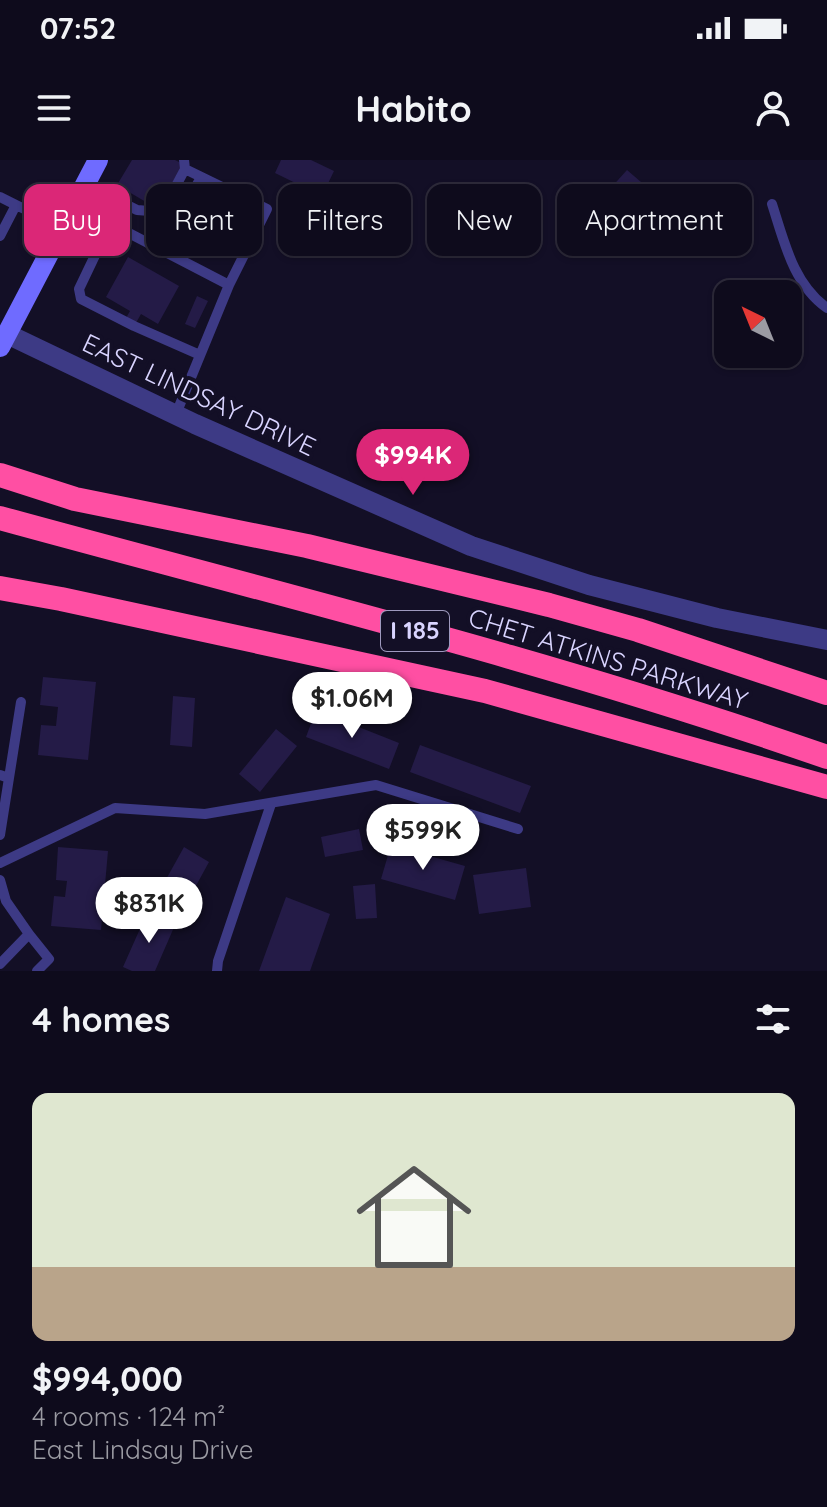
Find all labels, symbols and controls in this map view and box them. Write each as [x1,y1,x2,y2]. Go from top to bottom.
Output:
text: 07:52 [40,9,116,47]
icon: menu [32,86,76,130]
text: Habito [355,86,472,131]
icon: person [751,86,795,130]
chip: Buy [24,184,130,256]
chip: Rent [146,184,262,256]
chip: Filters [278,184,411,256]
chip: New [427,184,541,256]
chip: Apartment [557,184,752,256]
north arrow [714,280,802,368]
map controls [714,280,802,368]
street label: EAST LINDSAY DRIVE [77,326,321,463]
pin: $994K [357,429,469,497]
text: $994K [374,438,452,471]
street label: CHET ATKINS PARKWAY [465,600,752,717]
road number: I 185 [381,611,449,651]
pin: $1.06M [287,672,417,740]
text: $1.06M [310,681,394,714]
pin: $599K [367,804,479,872]
text: $599K [384,813,462,846]
pin: $831K [93,877,205,945]
text: $831K [114,886,184,919]
icon: filters [751,997,795,1041]
text: 4 homes [32,998,170,1041]
icon: home [342,1145,486,1289]
text: $994,000 [32,1357,183,1400]
text: 4 rooms · 124 m² [32,1400,225,1433]
text: East Lindsay Drive [32,1433,253,1466]

